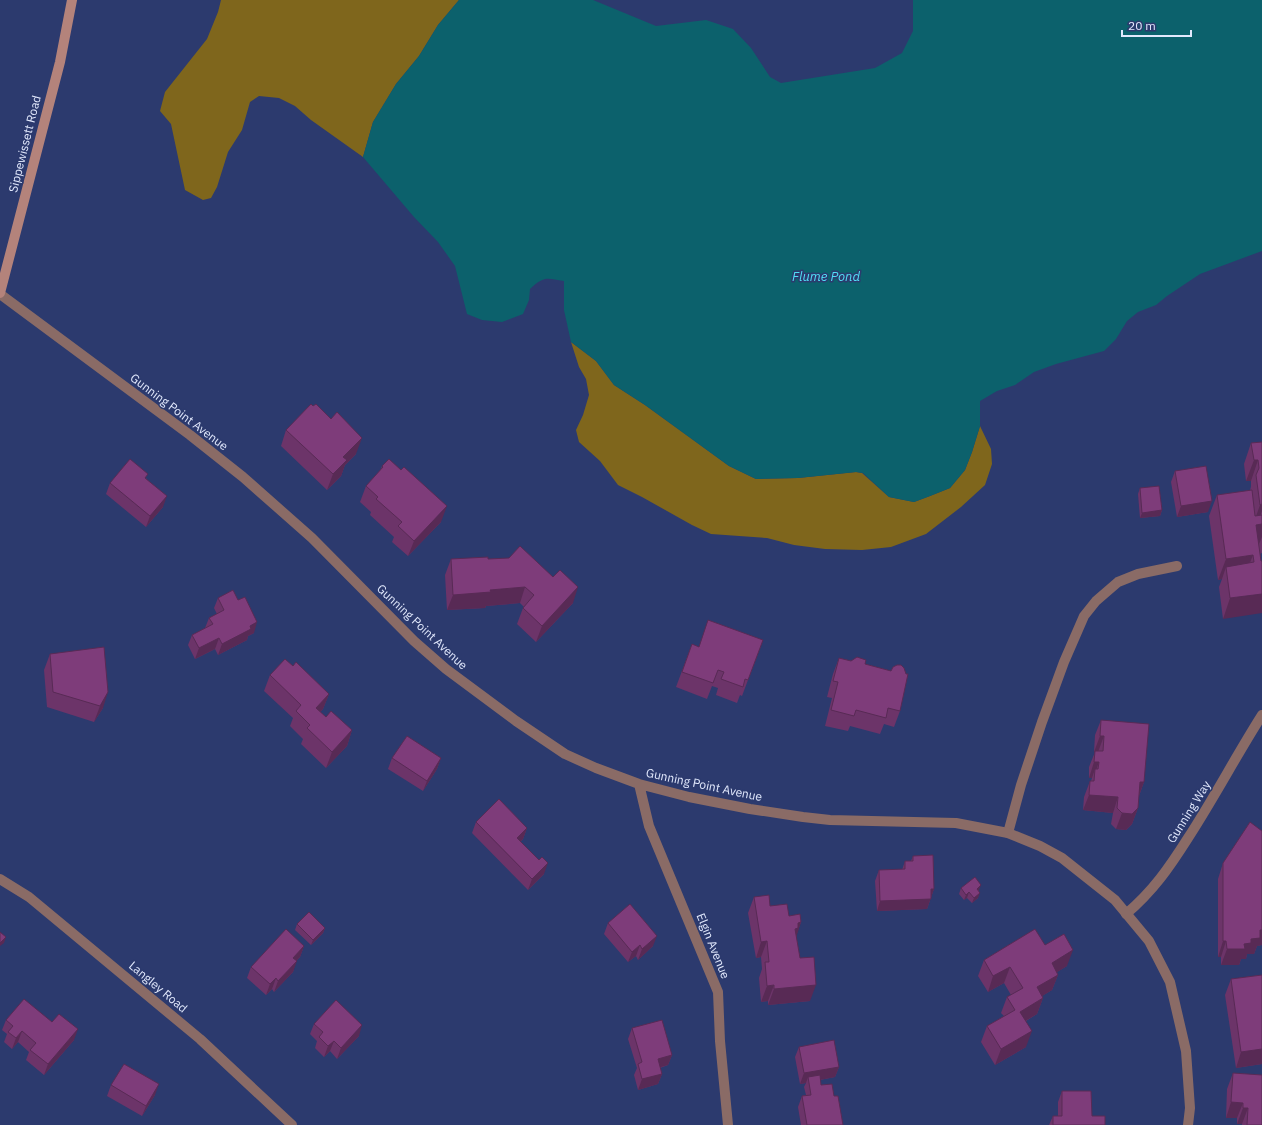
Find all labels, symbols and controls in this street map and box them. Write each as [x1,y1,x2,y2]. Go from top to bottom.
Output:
scale bar [1122,12,1191,38]
text: 20 m [1128,18,1156,33]
street label: Sippewissett Road [5,94,44,194]
water label: Flume Pond [792,268,860,285]
street label: Gunning Point Avenue [127,370,231,453]
street label: Gunning Point Avenue [374,581,471,673]
street label: Gunning Point Avenue [645,765,764,804]
street label: Gunning Way [1163,778,1214,846]
street label: Elgin Avenue [694,911,734,981]
street label: Langley Road [126,958,191,1015]

